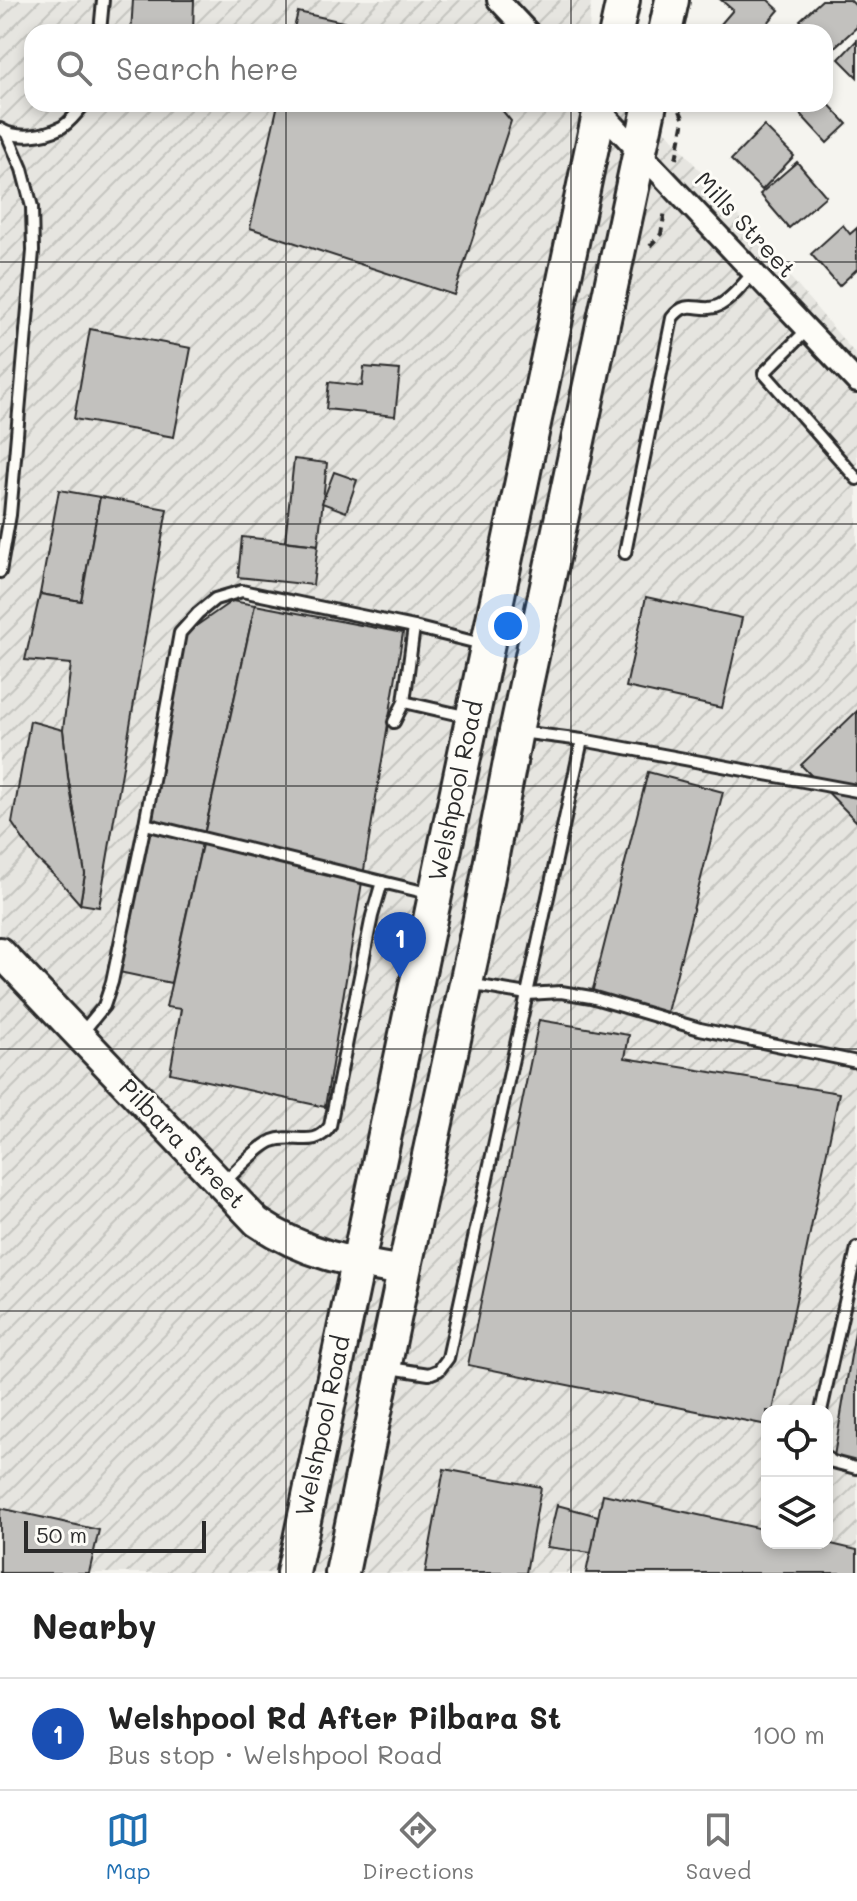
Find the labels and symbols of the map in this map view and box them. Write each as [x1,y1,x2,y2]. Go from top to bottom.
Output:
street label: Mills Street [689,164,803,284]
your location [488,606,528,646]
street label: Welshpool Road [420,698,489,884]
pin: 1 [374,912,426,978]
street label: Pilbara Street [113,1071,253,1215]
street label: Welshpool Road [287,1333,356,1519]
scale bar [24,1517,206,1553]

